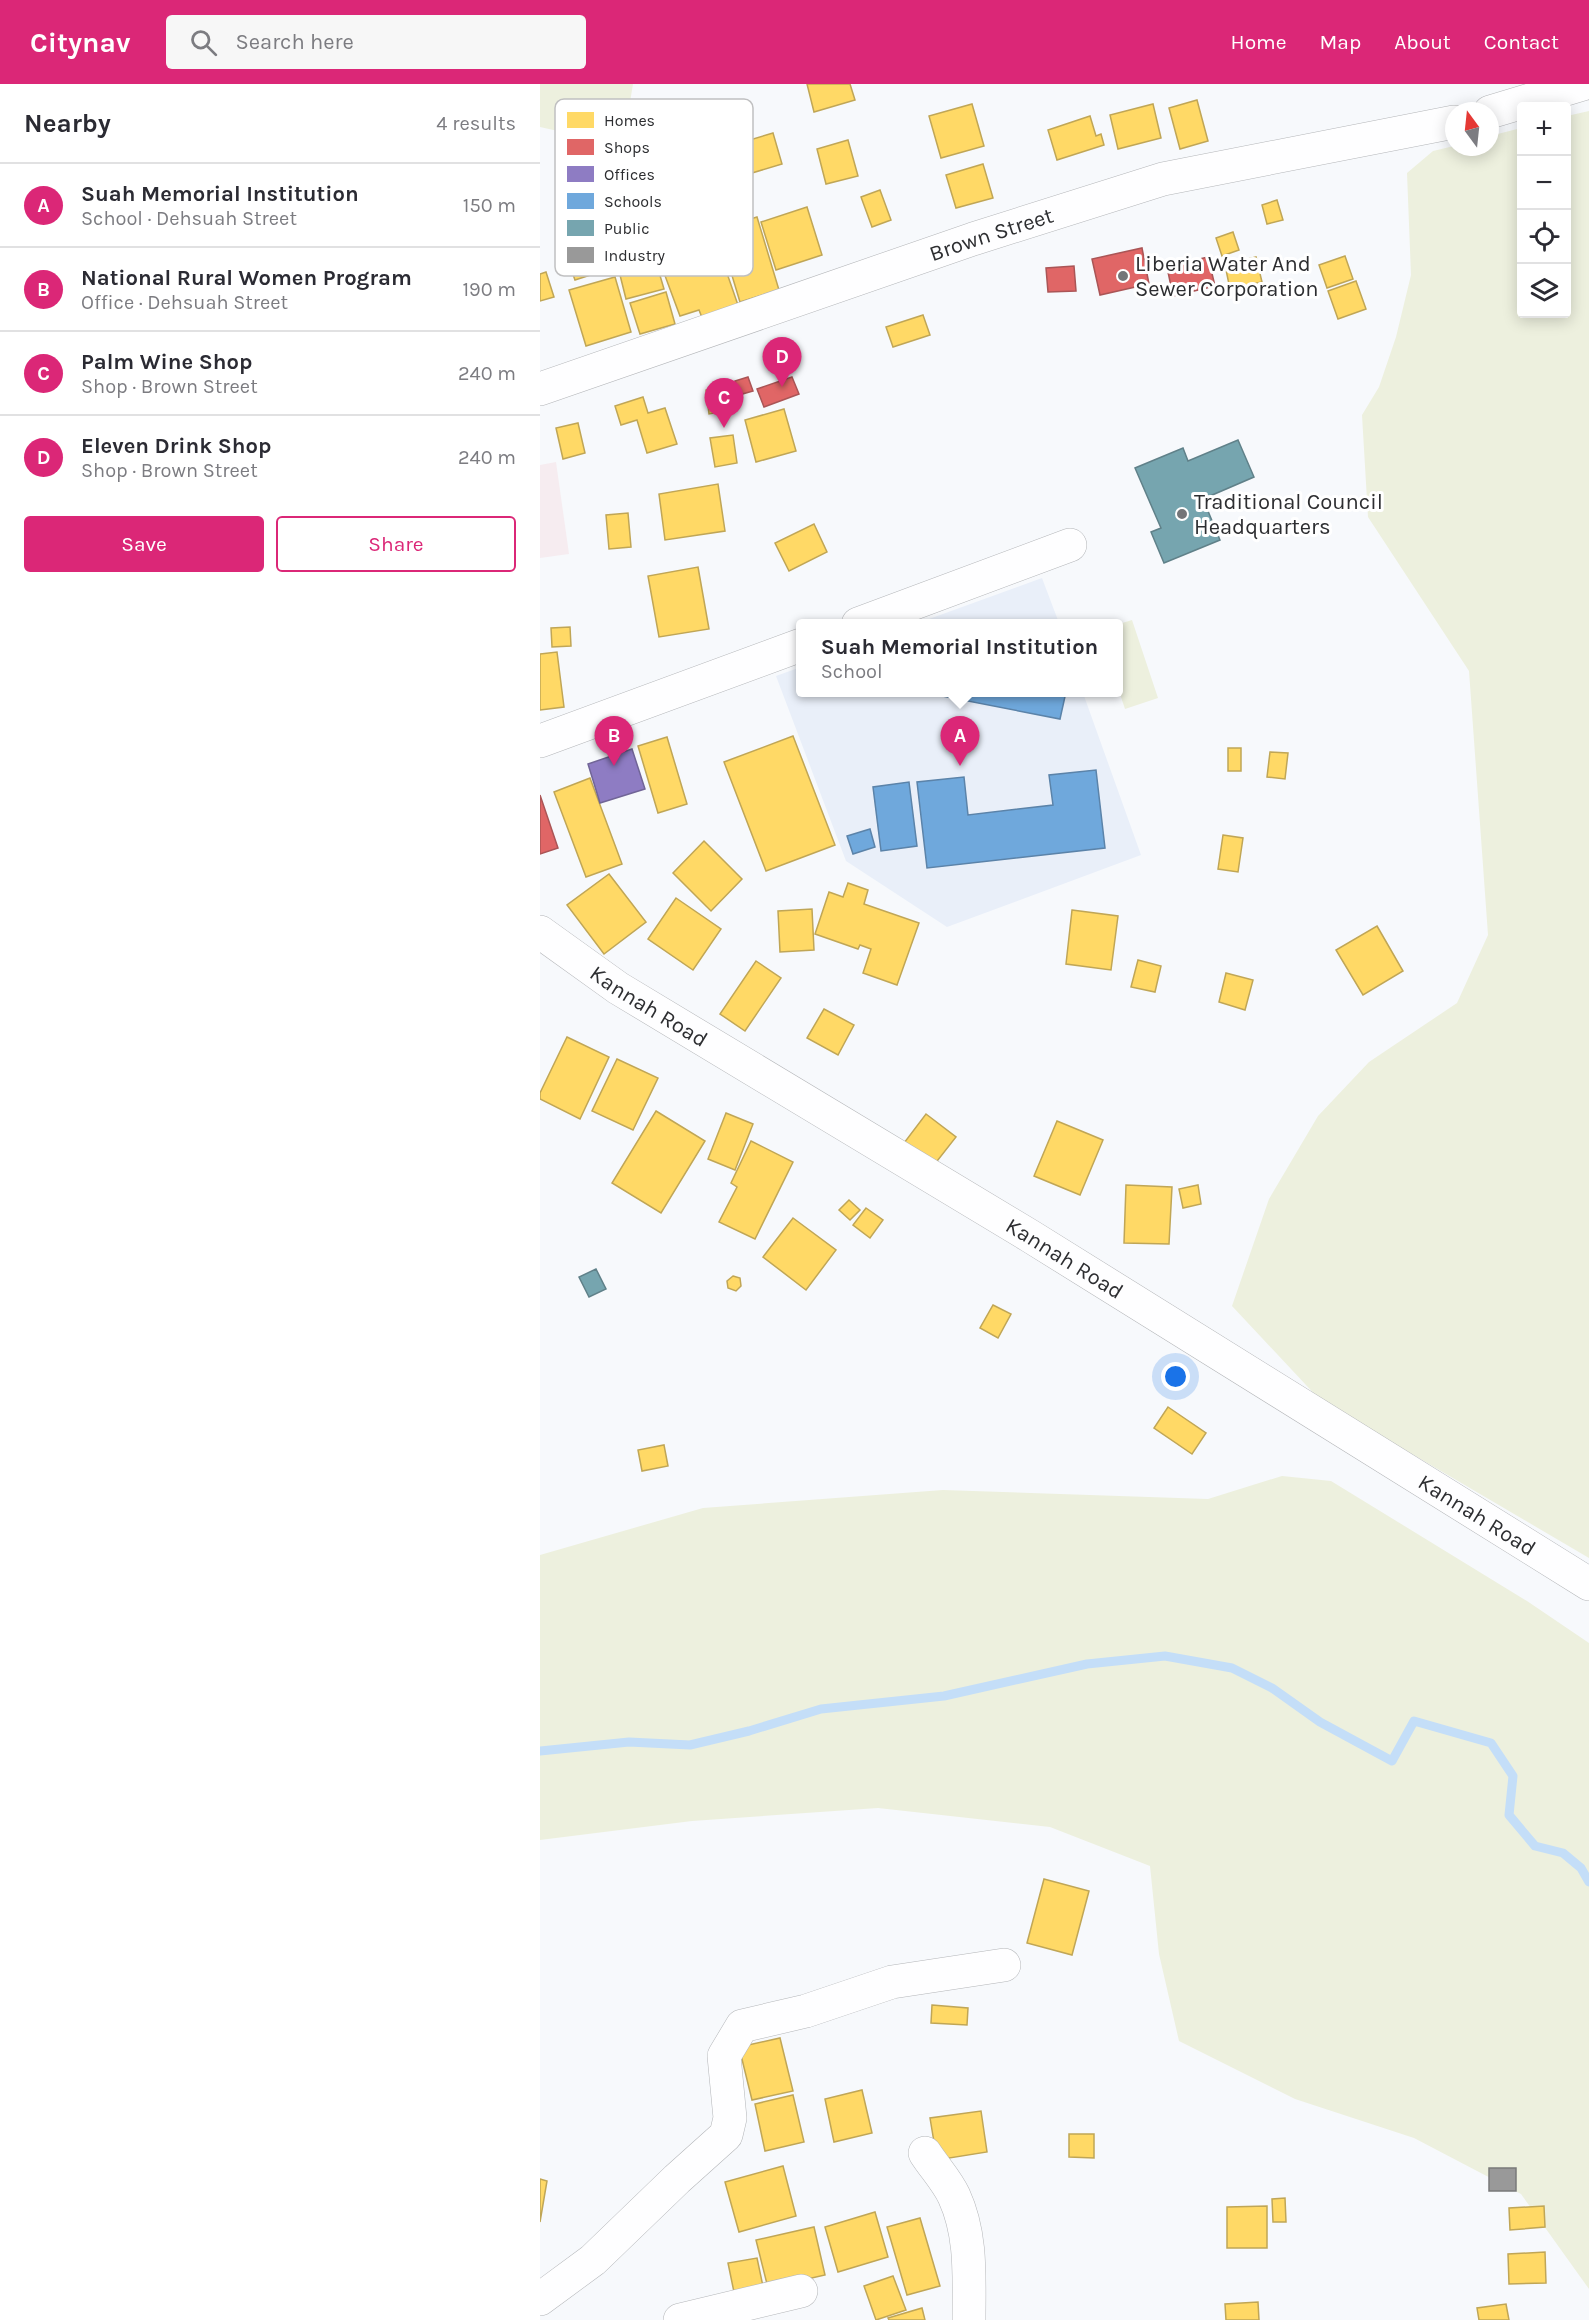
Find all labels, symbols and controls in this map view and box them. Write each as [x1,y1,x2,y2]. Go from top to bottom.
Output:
search box [166,15,586,69]
text: Citynav [30,26,130,59]
icon: search [187,26,220,59]
text: Search here [235,29,354,55]
text: Home [1231,30,1287,54]
text: Map [1320,30,1361,54]
text: About [1394,30,1451,54]
text: Contact [1484,30,1559,54]
legend [555,99,753,276]
north arrow [1445,102,1499,156]
map controls [1517,102,1571,318]
button: + [1517,102,1571,156]
text: Nearby [24,108,111,139]
text: Homes [604,111,655,130]
text: 4 results [436,112,516,135]
text: Shops [604,138,650,157]
button: − [1517,156,1571,210]
text: Offices [604,165,655,184]
text: Suah Memorial Institution [81,181,359,207]
text: Schools [604,192,662,211]
text: A [37,194,50,217]
text: 150 m [463,194,516,217]
street label: Brown Street [926,203,1056,267]
text: School · Dehsuah Street [81,207,297,230]
button: locate [1517,210,1571,264]
text: Public [604,219,650,238]
text: Industry [604,246,666,265]
place label: Liberia Water And Sewer Corporation [1135,251,1319,302]
button: layers [1517,264,1571,318]
text: National Rural Women Program [81,265,412,291]
marker: Liberia Water And Sewer Corporation [1116,269,1130,283]
text: B [37,278,50,301]
text: 190 m [462,278,516,301]
text: Office · Dehsuah Street [81,291,288,314]
pin: D [762,338,802,387]
text: Palm Wine Shop [81,349,252,375]
text: C [37,362,50,385]
text: 240 m [458,362,516,385]
text: Shop · Brown Street [81,375,258,398]
pin: C [704,378,744,428]
text: Eleven Drink Shop [81,433,271,459]
text: D [37,446,50,469]
text: 240 m [458,446,516,469]
text: Shop · Brown Street [81,459,258,482]
place label: Traditional Council Headquarters [1194,489,1383,540]
marker: Traditional Council Headquarters [1175,507,1189,521]
button: Save [24,516,264,572]
button: Share [276,516,516,572]
popup [796,619,1123,697]
text: Suah Memorial Institution [821,634,1098,660]
text: School [821,660,883,683]
pin: B [594,716,634,766]
pin: A [940,716,980,766]
street label: Kannah Road [585,960,712,1053]
street label: Kannah Road [1001,1213,1128,1305]
your location [1161,1362,1190,1391]
street label: Kannah Road [1413,1469,1540,1562]

